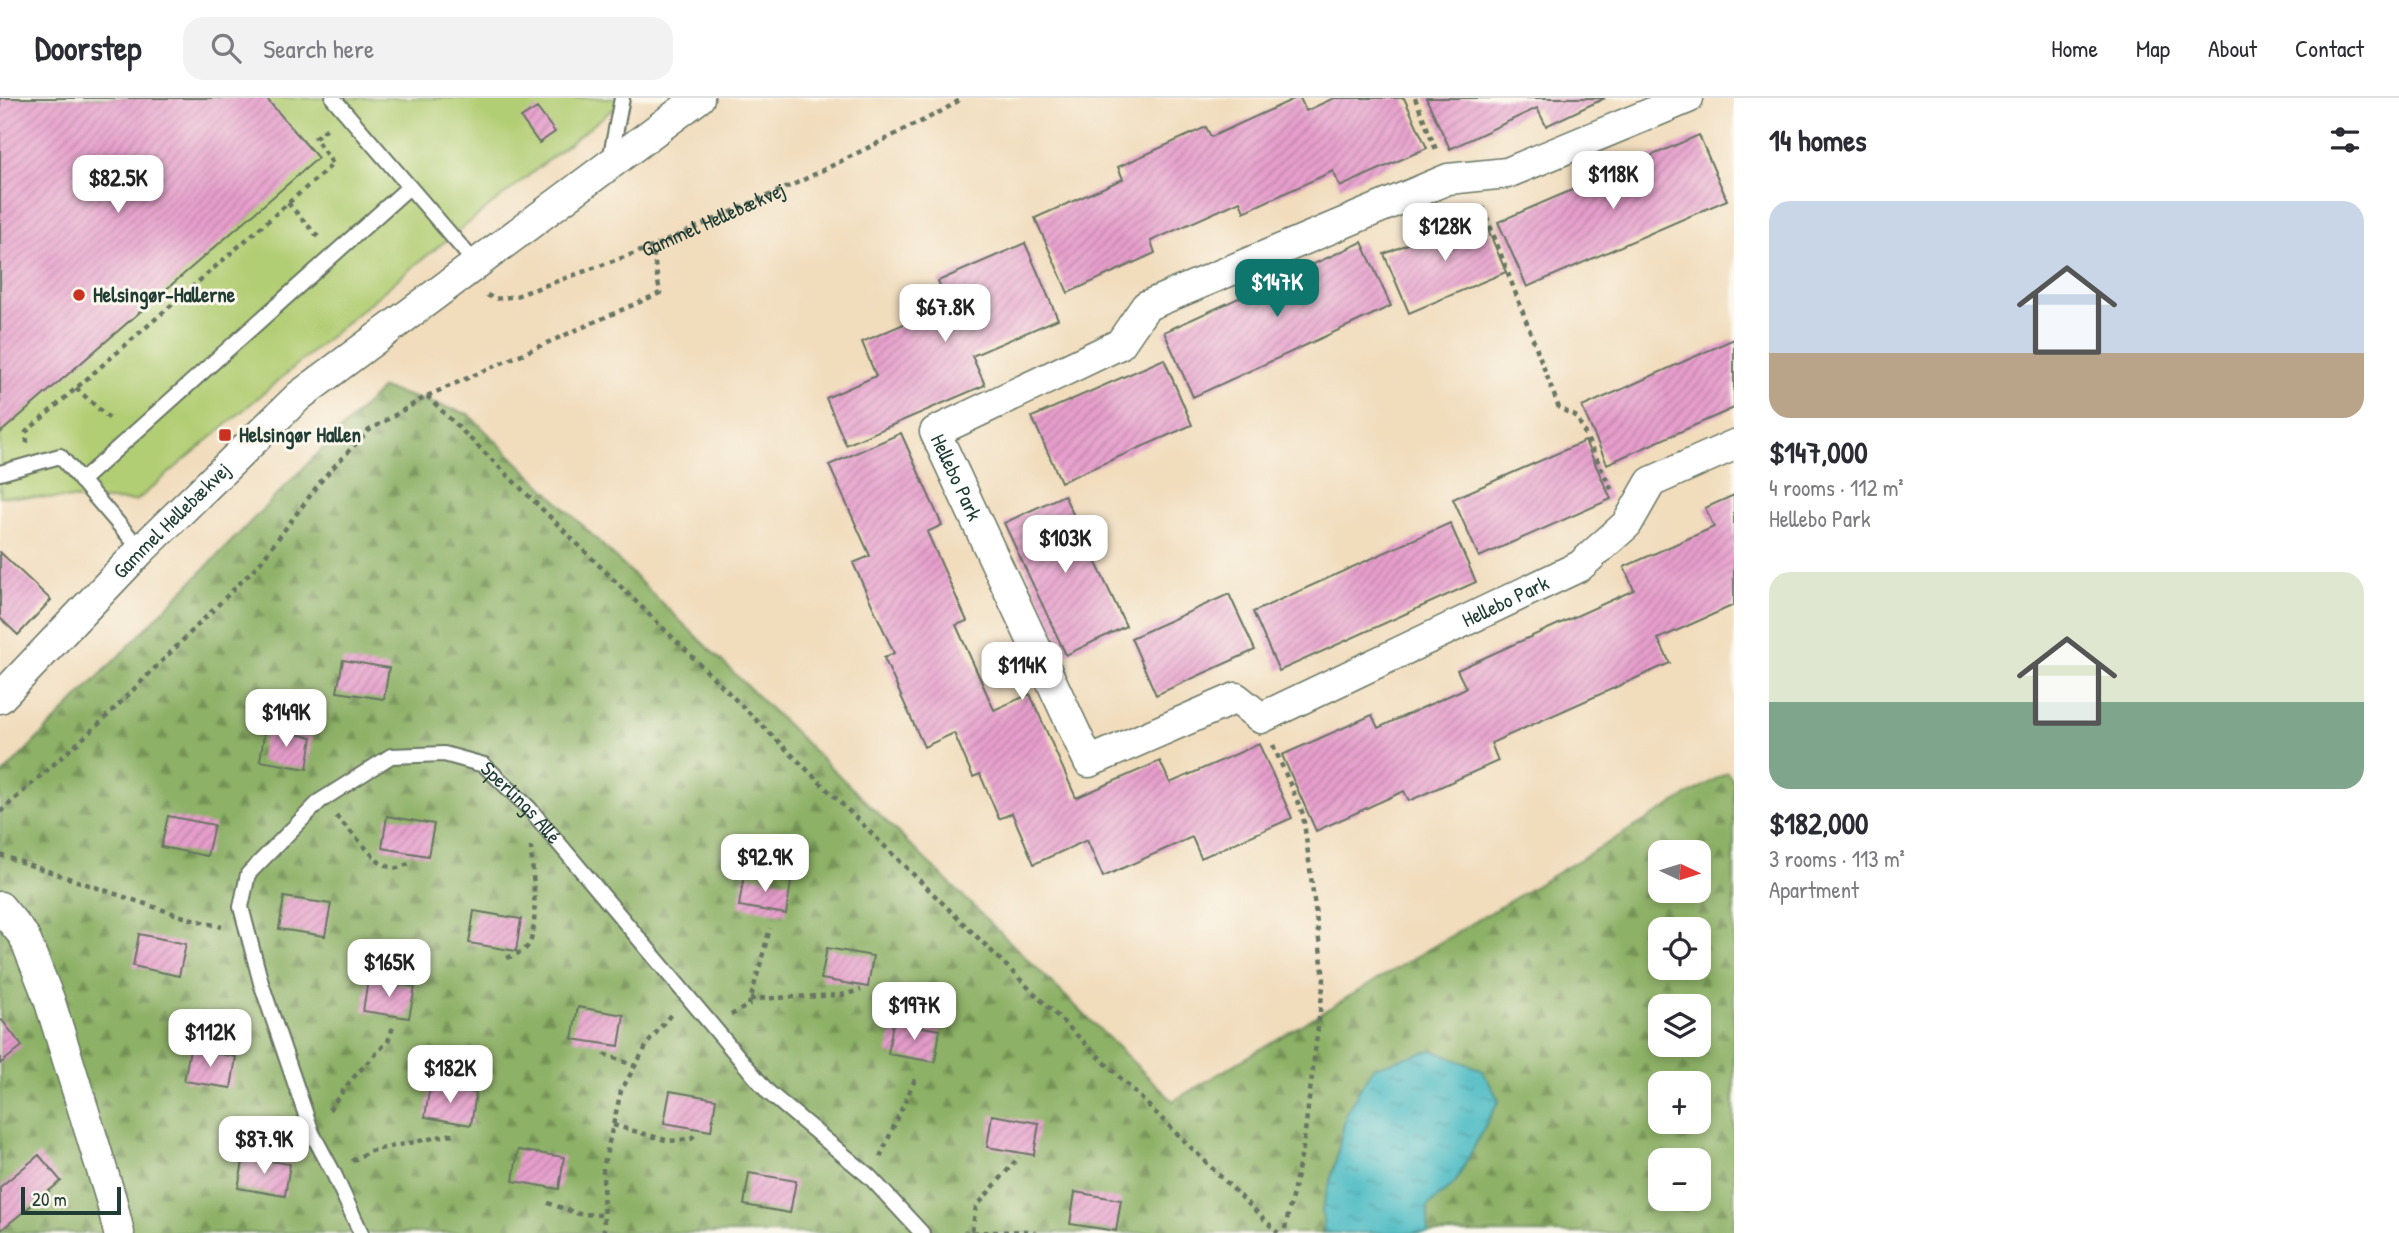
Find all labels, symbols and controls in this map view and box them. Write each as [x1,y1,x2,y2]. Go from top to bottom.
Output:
search box [183,17,673,80]
text: Doorstep [35,26,141,70]
icon: search [207,29,245,67]
text: Search here [263,31,374,66]
text: Home [2051,32,2098,64]
text: Map [2136,32,2170,64]
text: About [2208,32,2257,64]
text: Contact [2295,32,2364,64]
text: 14 homes [1769,120,1867,160]
icon: filters [2326,121,2364,159]
pin: $118K [1564,152,1662,211]
pin: $82.5K [61,156,175,215]
text: $118K [1588,158,1638,189]
text: $82.5K [88,162,148,193]
street label: Gammel Hellebækvej [637,175,790,264]
pin: $128K [1396,204,1494,263]
text: $128K [1419,210,1471,241]
icon: home [2004,247,2130,373]
pin: $147K [1228,260,1326,319]
text: $147K [1251,266,1303,297]
place label: Helsingør-Hallerne [93,280,236,310]
pin: $67.8K [888,285,1002,344]
marker: Helsingør-Hallerne [71,287,87,303]
text: $67.8K [915,291,975,322]
place label: Helsingør Hallen [239,420,361,450]
marker: Helsingør Hallen [217,427,233,443]
street label: Hellebo Park [924,429,990,526]
text: $147,000 [1769,432,1868,472]
street label: Gammel Hellebækvej [106,456,237,585]
text: 4 rooms · 112 m² [1769,472,1904,503]
text: Hellebo Park [1769,503,1871,534]
pin: $103K [1016,516,1114,575]
text: $103K [1039,522,1091,553]
street label: Hellebo Park [1457,568,1554,634]
icon: home [2004,618,2130,744]
pin: $114K [973,642,1071,702]
text: $114K [997,649,1047,680]
pin: $149K [237,690,335,749]
text: $149K [261,696,311,727]
street label: Sperlings Allé [475,754,568,850]
text: $182,000 [1769,803,1869,843]
pin: $92.9K [708,834,822,894]
north arrow [1648,840,1712,903]
map controls [1648,840,1711,1211]
text: $92.9K [737,841,793,872]
text: 3 rooms · 113 m² [1769,843,1905,874]
text: Apartment [1769,874,1859,905]
button: locate [1648,917,1711,980]
pin: $165K [340,940,438,999]
text: $165K [364,946,414,977]
pin: $197K [865,982,963,1042]
text: $197K [888,989,940,1020]
button: layers [1648,994,1711,1057]
pin: $112K [161,1010,259,1069]
text: $112K [184,1016,236,1047]
pin: $182K [401,1046,499,1105]
text: $182K [424,1052,476,1083]
button: + [1648,1071,1711,1134]
pin: $87.9K [207,1116,321,1176]
text: $87.9K [235,1123,293,1154]
button: − [1648,1148,1711,1211]
scale bar [21,1184,121,1216]
text: 20 m [32,1186,67,1212]

